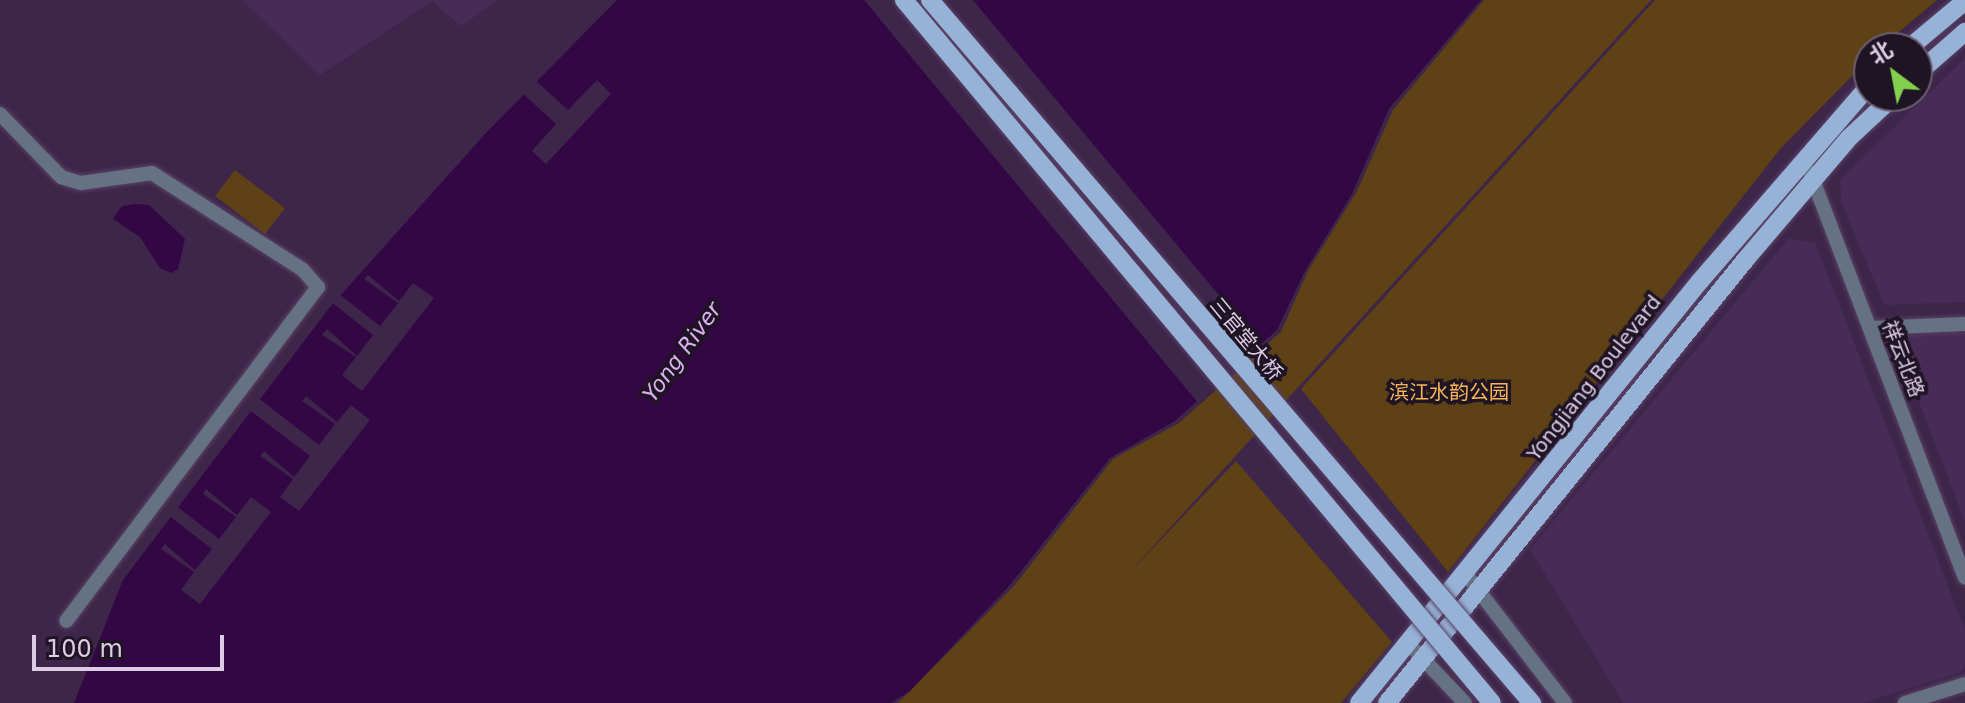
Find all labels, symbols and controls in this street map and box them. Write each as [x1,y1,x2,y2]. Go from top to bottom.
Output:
north arrow [1853,32,1933,112]
text: 北 [1865,36,1897,69]
street label: Yongjiang Boulevard [1522,290,1666,466]
street label: 三官堂大桥 [1205,293,1287,385]
water label: Yong River [637,297,727,407]
street label: 祥云北路 [1877,317,1929,401]
park label: 滨江水韵公园 [1389,380,1509,404]
scale bar [36,619,228,669]
text: 100 m [46,635,123,663]

